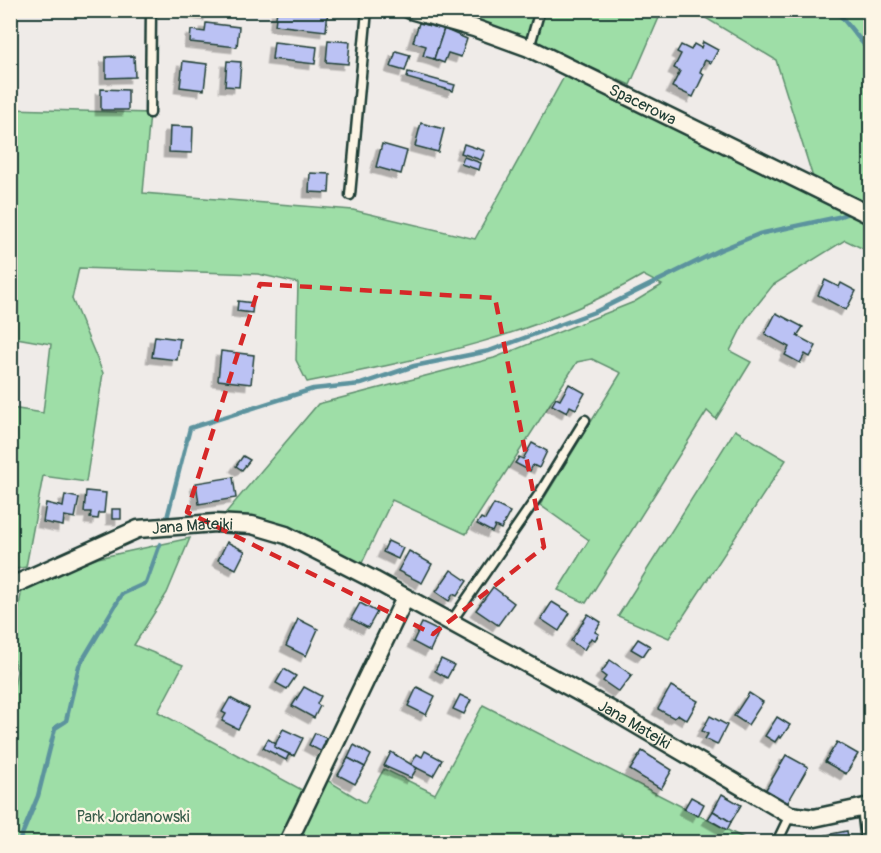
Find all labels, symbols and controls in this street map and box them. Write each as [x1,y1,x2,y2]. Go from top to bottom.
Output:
street label: Spacerowa [606,80,680,130]
street label: Jana Matejki [151,514,233,539]
street label: Jana Matejki [594,696,674,754]
park label: Park Jordanowski [76,807,190,827]

